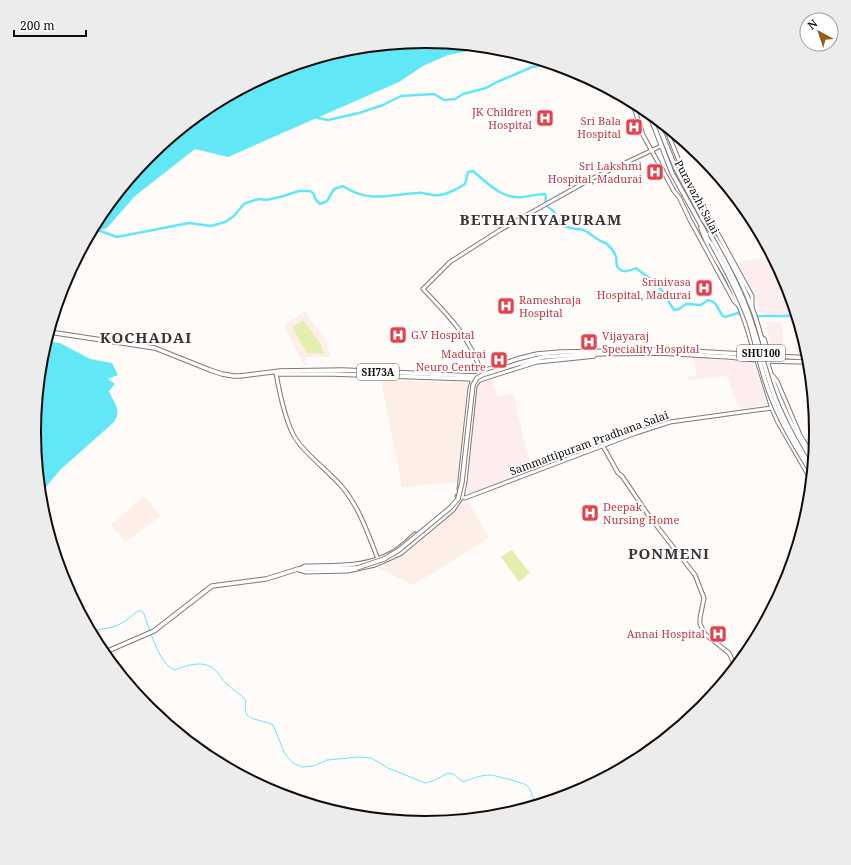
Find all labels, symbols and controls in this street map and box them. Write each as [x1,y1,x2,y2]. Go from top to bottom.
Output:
scale bar [14,12,86,38]
north arrow [799,12,839,52]
text: N [804,15,821,32]
text: 200 m [20,17,55,34]
place label: JK Children Hospital [471,104,533,132]
hospital icon: JK Children Hospital [535,108,555,128]
place label: Sri Bala Hospital [577,113,622,141]
hospital icon: Sri Bala Hospital [624,117,644,137]
street label: Puravazhi Salai [672,157,723,237]
place label: Sri Lakshmi Hospital, Madurai [548,158,642,186]
hospital icon: Sri Lakshmi Hospital, Madurai [645,162,665,182]
district label: BETHANIYAPURAM [460,209,622,229]
place label: Srinivasa Hospital, Madurai [597,274,691,302]
hospital icon: Srinivasa Hospital, Madurai [694,278,714,298]
place label: Rameshraja Hospital [519,292,581,320]
hospital icon: Rameshraja Hospital [496,296,516,316]
hospital icon: G.V Hospital [388,325,408,345]
district label: KOCHADAI [100,327,192,347]
place label: G.V Hospital [411,327,475,342]
place label: Vijayaraj Speciality Hospital [602,328,700,356]
hospital icon: Vijayaraj Speciality Hospital [579,332,599,352]
road number: SHU100 [737,345,785,361]
place label: Madurai Neuro Centre [416,346,486,374]
hospital icon: Madurai Neuro Centre [489,350,509,370]
road number: SH73A [357,364,399,380]
street label: Sammattipuram Pradhana Salai [507,407,671,478]
place label: Deepak Nursing Home [603,499,679,527]
hospital icon: Deepak Nursing Home [580,503,600,523]
district label: PONMENI [628,543,710,563]
hospital icon: Annai Hospital [708,624,728,644]
place label: Annai Hospital [627,626,706,641]

